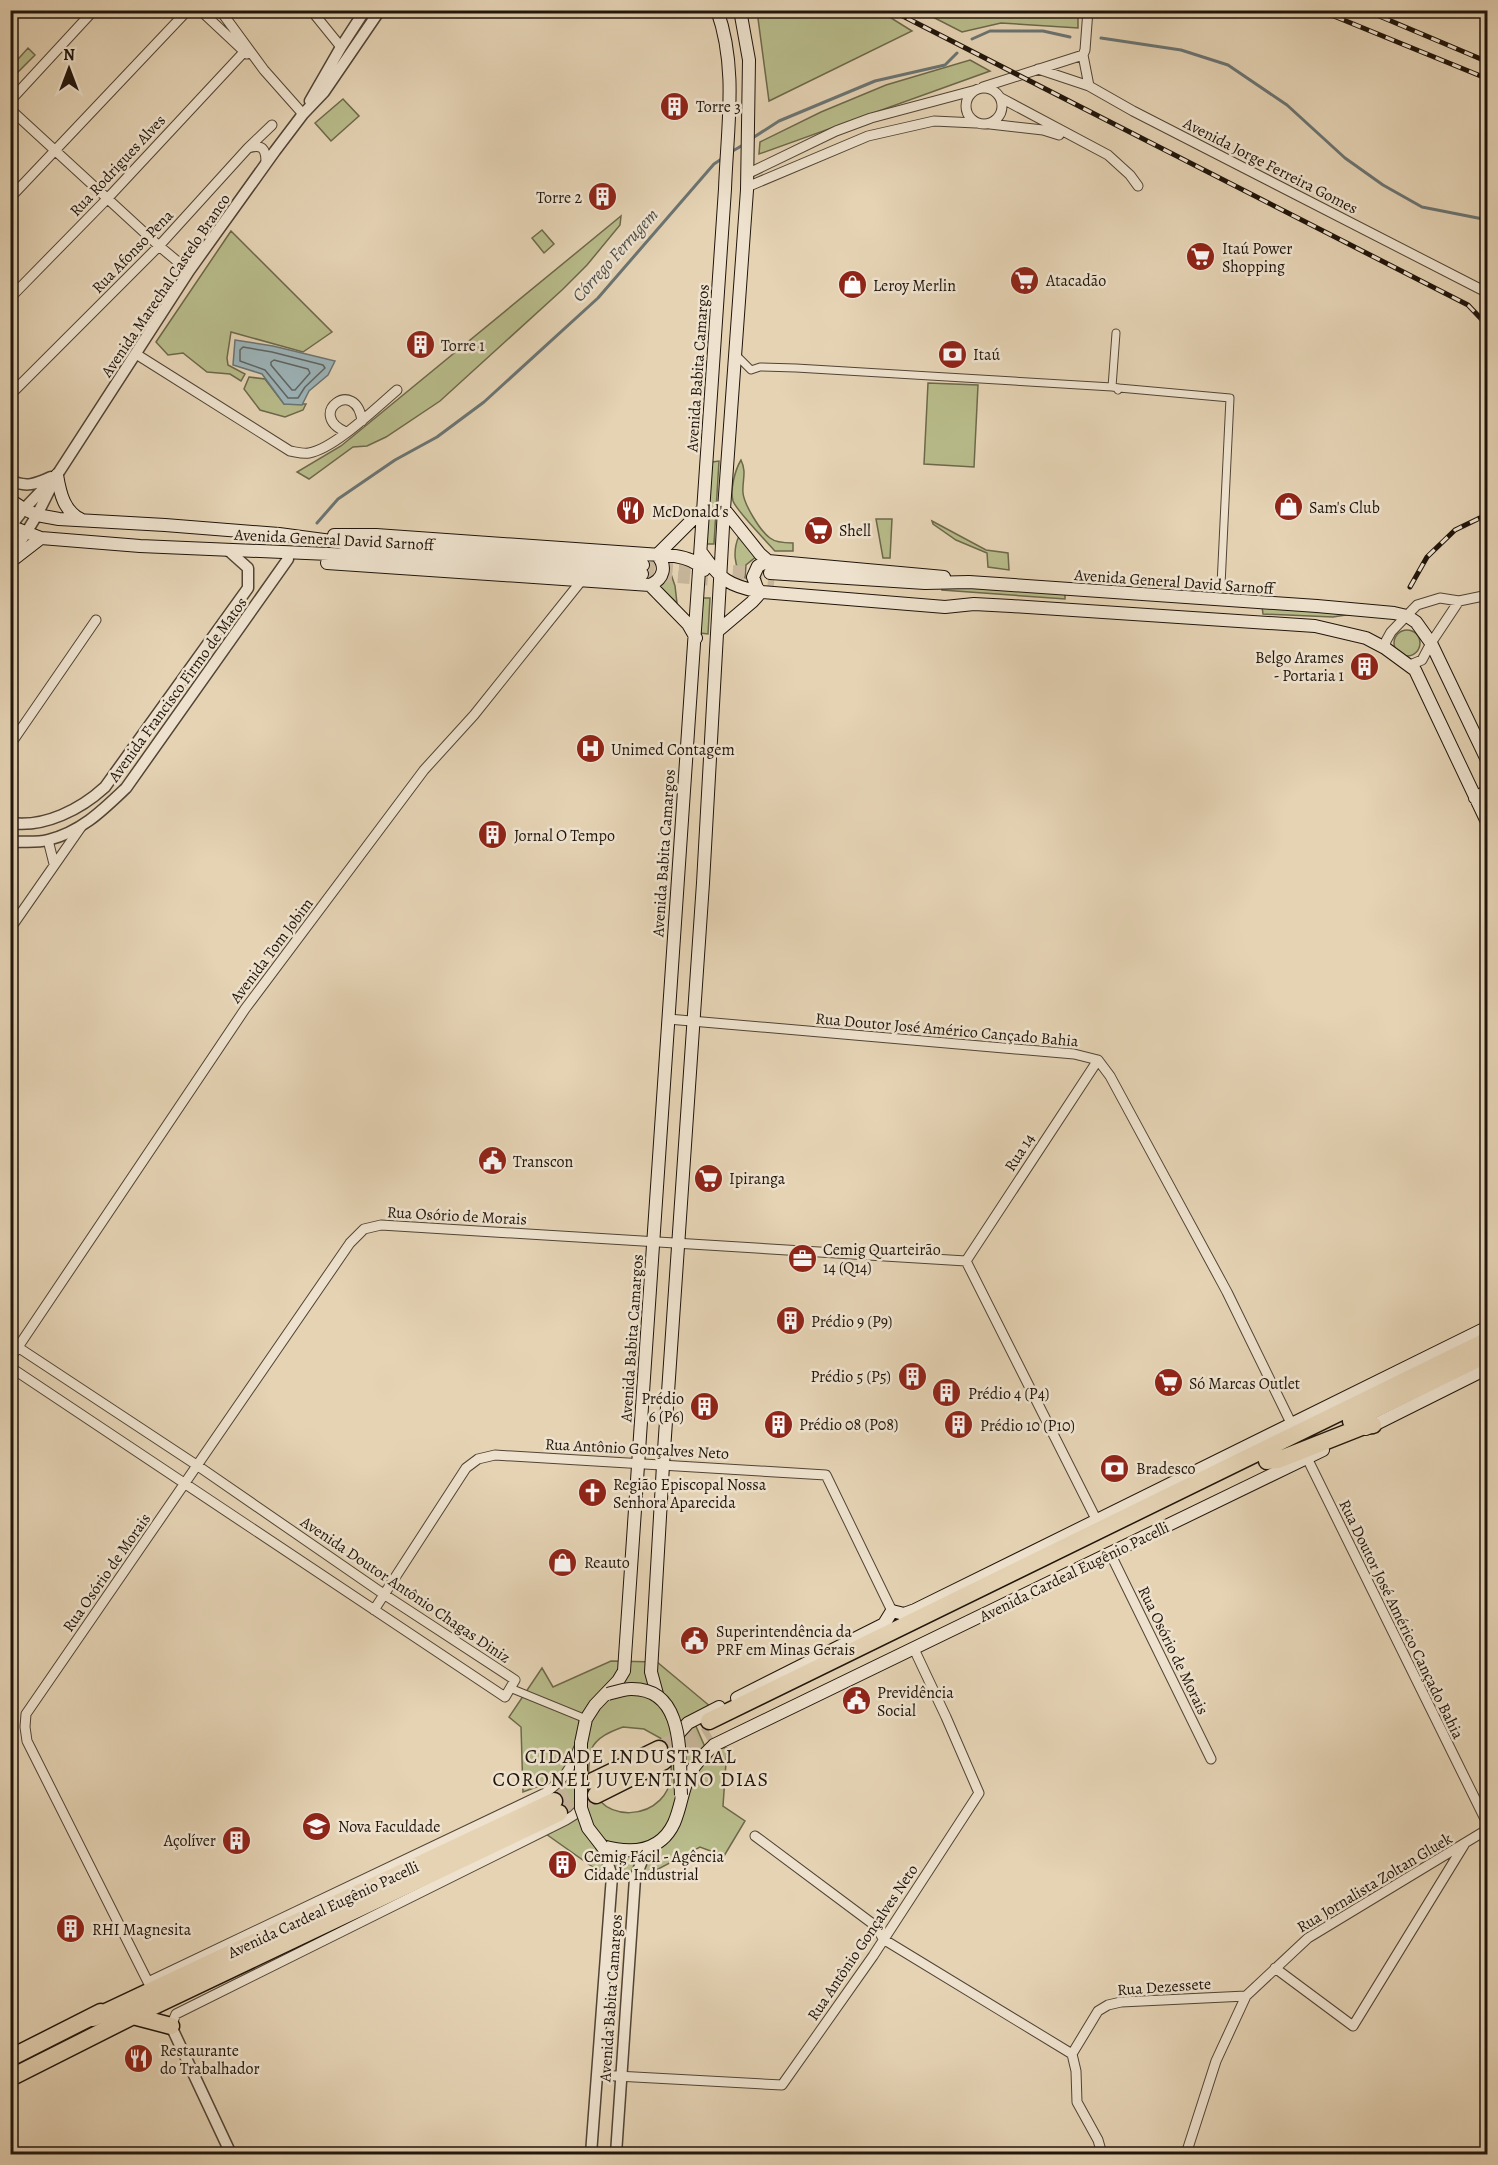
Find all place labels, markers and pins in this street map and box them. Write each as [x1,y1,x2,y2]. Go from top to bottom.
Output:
building icon: Torre 3 [659,90,691,122]
place label: Torre 3 [696,96,741,118]
building icon: Torre 2 [587,181,619,213]
place label: Torre 2 [536,187,582,209]
place label: Itaú Power Shopping [1222,238,1292,278]
supermarket icon: Itaú Power Shopping [1185,241,1217,273]
supermarket icon: Atacadão [1009,264,1041,296]
shop icon: Leroy Merlin [836,269,868,301]
place label: Atacadão [1045,270,1106,292]
place label: Leroy Merlin [873,275,956,297]
building icon: Torre 1 [404,329,436,361]
place label: Torre 1 [441,335,485,357]
bank icon: Itaú [936,338,968,370]
place label: Itaú [973,344,1001,366]
shop icon: Sam's Club [1272,491,1304,523]
restaurant icon: McDonald's [615,495,647,527]
place label: Sam's Club [1309,497,1380,519]
place label: McDonald's [652,501,729,523]
supermarket icon: Shell [802,514,834,546]
place label: Shell [839,520,871,542]
place label: Belgo Arames - Portaria 1 [1255,647,1345,687]
building icon: Belgo Arames - Portaria 1 [1349,650,1381,682]
hospital icon: Unimed Contagem [574,733,606,765]
place label: Unimed Contagem [611,739,735,761]
building icon: Jornal O Tempo [477,819,509,851]
place label: Jornal O Tempo [514,825,615,847]
public building icon: Transcon [476,1145,508,1177]
place label: Transcon [513,1151,573,1173]
supermarket icon: Ipiranga [692,1162,724,1194]
place label: Ipiranga [729,1168,786,1190]
place label: Cemig Quarteirão 14 (Q14) [823,1239,941,1279]
office icon: Cemig Quarteirão 14 (Q14) [786,1242,818,1274]
building icon: Prédio 9 (P9) [774,1305,806,1337]
place label: Prédio 9 (P9) [811,1311,892,1333]
building icon: Prédio 5 (P5) [896,1360,928,1392]
place label: Prédio 5 (P5) [810,1366,891,1388]
supermarket icon: Só Marcas Outlet [1152,1367,1184,1399]
place label: Só Marcas Outlet [1189,1373,1300,1395]
building icon: Prédio 4 (P4) [931,1377,963,1409]
place label: Prédio 4 (P4) [968,1383,1049,1405]
place label: Prédio 6 (P6) [641,1388,684,1428]
building icon: Prédio 6 (P6) [689,1391,721,1423]
building icon: Prédio 08 (P08) [762,1408,794,1440]
building icon: Prédio 10 (P10) [943,1409,975,1441]
place label: Prédio 08 (P08) [799,1414,898,1436]
place label: Prédio 10 (P10) [980,1415,1075,1437]
bank icon: Bradesco [1099,1452,1131,1484]
place label: Bradesco [1136,1458,1196,1480]
place label: Região Episcopal Nossa Senhora Aparecida [613,1474,767,1514]
church icon: Região Episcopal Nossa Senhora Aparecida [576,1477,608,1509]
shop icon: Reauto [547,1546,579,1578]
place label: Reauto [584,1552,630,1574]
place label: Superintendência da PRF em Minas Gerais [716,1621,855,1661]
public building icon: Superintendência da PRF em Minas Gerais [679,1624,711,1656]
place label: Previdência Social [877,1682,954,1722]
public building icon: Previdência Social [840,1685,872,1717]
school or university icon: Nova Faculdade [301,1810,333,1842]
place label: Nova Faculdade [338,1816,441,1838]
building icon: Açolíver [221,1824,253,1856]
place label: Açolíver [163,1830,216,1852]
place label: Cemig Fácil - Agência Cidade Industrial [584,1846,724,1886]
building icon: Cemig Fácil - Agência Cidade Industrial [547,1849,579,1881]
building icon: RHI Magnesita [55,1913,87,1945]
place label: RHI Magnesita [92,1919,192,1941]
place label: Restaurante do Trabalhador [160,2040,260,2080]
restaurant icon: Restaurante do Trabalhador [123,2043,155,2075]

